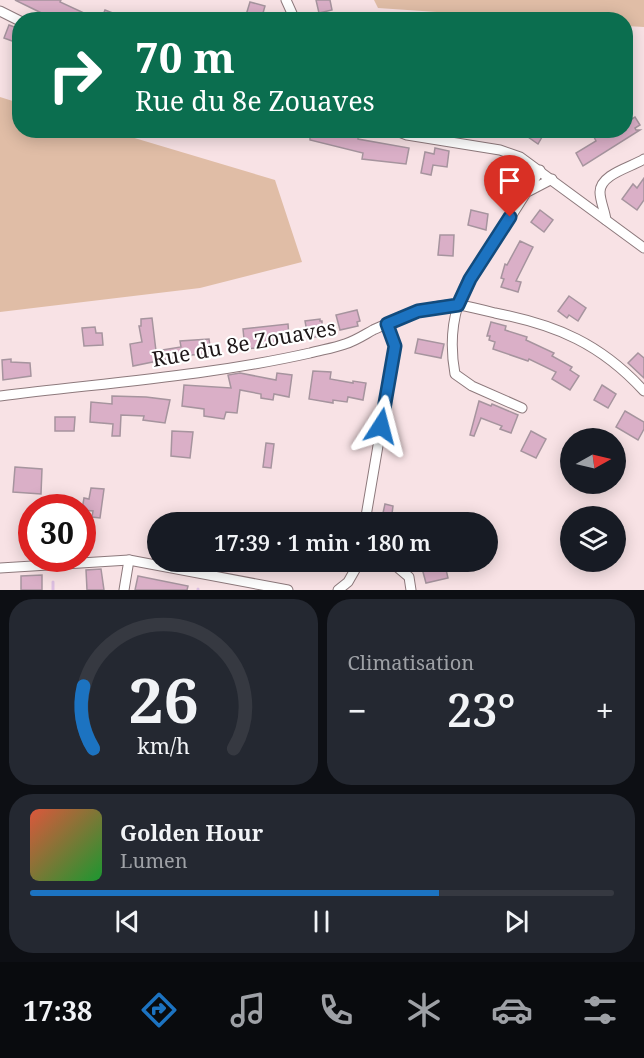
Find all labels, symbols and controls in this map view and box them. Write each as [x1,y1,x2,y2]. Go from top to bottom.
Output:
text: 70 m [135,28,235,85]
icon: right [36,36,114,114]
text: Rue du 8e Zouaves [135,82,375,119]
pin [484,155,535,217]
icon: arrive [493,164,526,197]
street label: Rue du 8e Zouaves [150,313,338,373]
position arrow [349,394,413,458]
north arrow [560,428,626,494]
map controls [560,428,626,572]
speed limit sign: 30 [18,494,96,572]
button: layers [560,506,626,572]
text: 17:39 · 1 min · 180 m [214,527,431,557]
text: Climatisation [348,649,474,676]
text: 26 [128,656,199,741]
text: 23° [447,679,515,740]
text: − [348,688,367,733]
text: + [596,688,614,733]
text: km/h [137,731,190,760]
text: Golden Hour [120,817,263,847]
text: Lumen [120,847,188,874]
icon: previous [111,905,144,938]
icon: pause [305,905,338,938]
icon: next [500,905,533,938]
icon: directions [138,989,180,1031]
icon: music [227,989,269,1031]
icon: phone [315,989,357,1031]
icon: climate [403,989,445,1031]
icon: car [491,989,533,1031]
icon: filters [579,989,621,1031]
text: 17:38 [23,992,92,1029]

